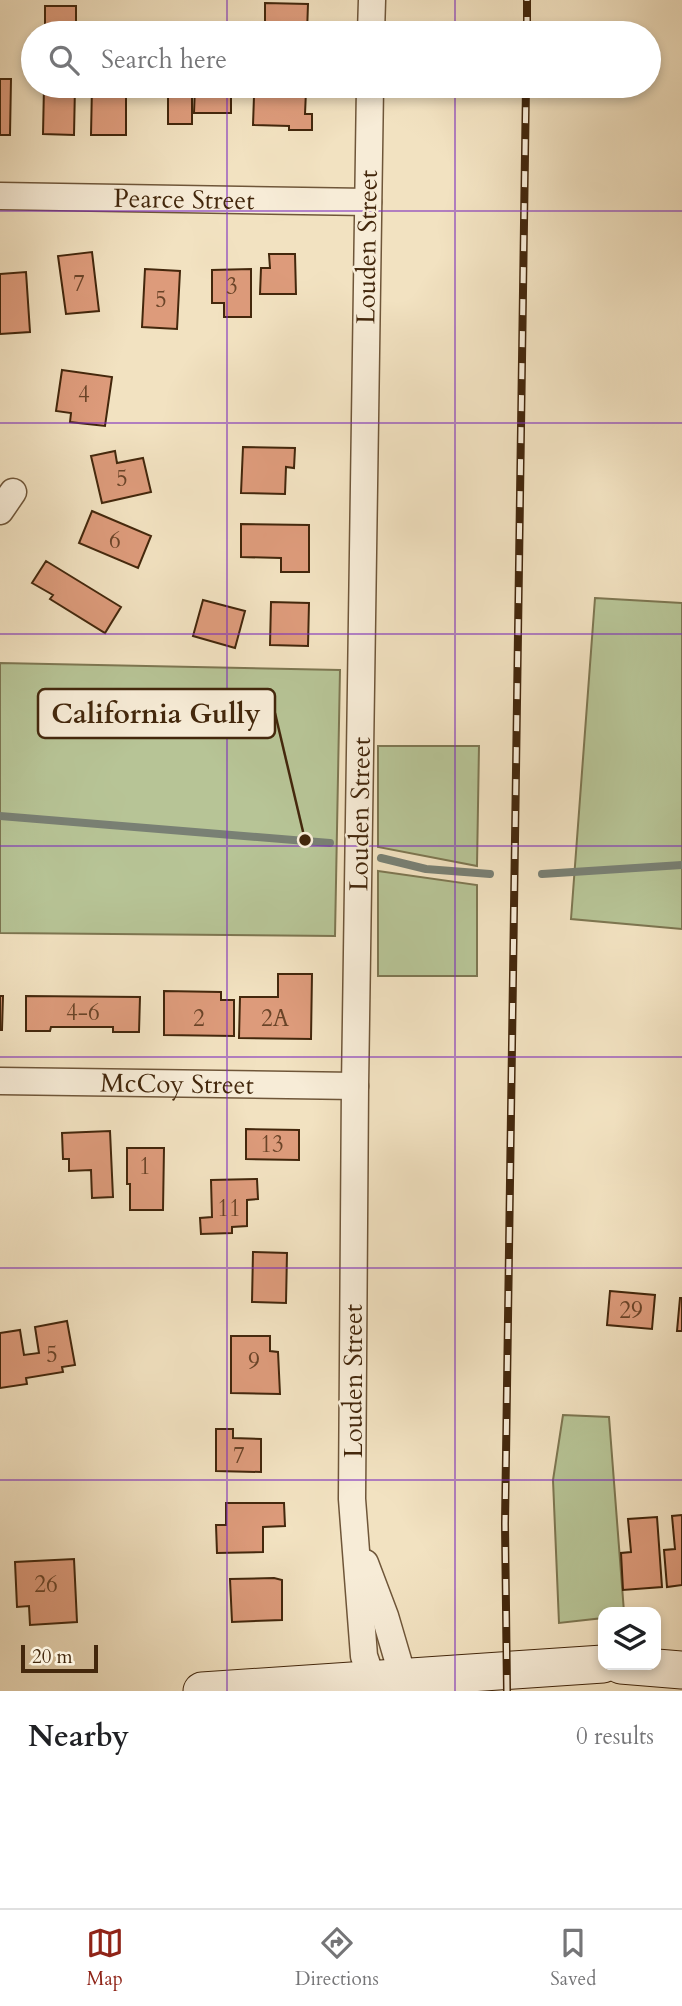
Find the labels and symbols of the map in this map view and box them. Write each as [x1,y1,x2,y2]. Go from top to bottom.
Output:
street label: Louden Street [348,170,386,324]
street label: Pearce Street [113,180,255,218]
house number: 7 [73,268,85,299]
house number: 3 [226,271,238,302]
house number: 5 [155,284,167,315]
house number: 4 [78,379,90,410]
house number: 5 [116,463,128,494]
house number: 6 [109,525,121,556]
callout: California Gully [38,689,275,738]
text: California Gully [51,695,261,733]
street label: Louden Street [341,737,379,891]
house number: 4-6 [66,997,100,1028]
house number: 2 [193,1003,205,1034]
house number: 2A [261,1003,290,1034]
street label: McCoy Street [100,1065,254,1102]
house number: 13 [260,1129,284,1160]
house number: 1 [139,1151,151,1182]
house number: 11 [217,1193,241,1224]
house number: 29 [619,1295,643,1326]
street label: Louden Street [336,1304,371,1458]
house number: 5 [46,1339,58,1370]
house number: 9 [248,1346,260,1377]
house number: 7 [233,1440,245,1471]
house number: 26 [34,1569,58,1600]
scale bar [21,1642,98,1674]

